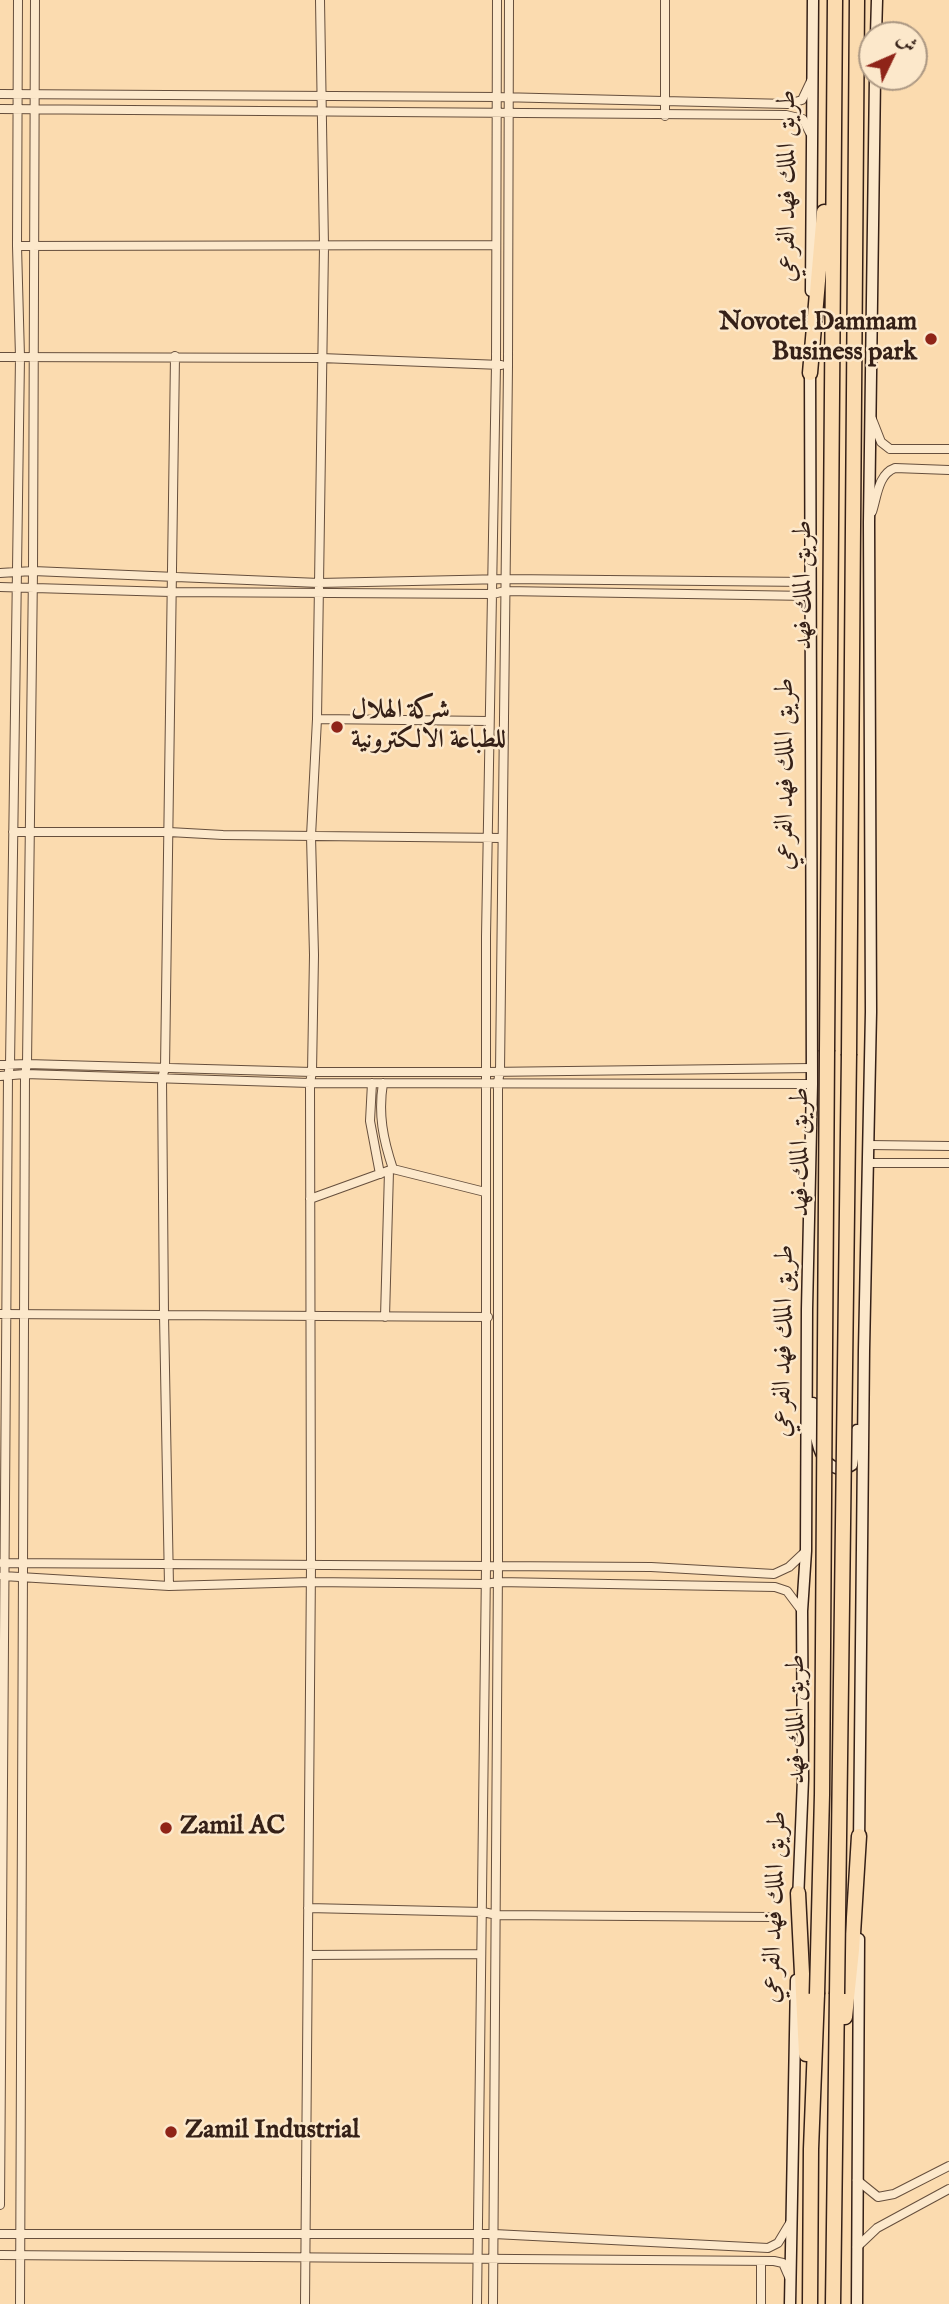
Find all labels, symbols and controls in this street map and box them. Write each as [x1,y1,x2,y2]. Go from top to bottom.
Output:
north arrow [858,21,928,91]
text: ش [891,28,922,58]
street label: طريق الملك فهد الفرعي [773,90,805,282]
place label: Novotel Dammam Business park [719,308,917,370]
marker: Novotel Dammam Business park [923,331,939,347]
street label: طريق الملك فهد [789,520,821,650]
street label: طريق الملك فهد الفرعي [771,678,803,870]
place label: شركة الهلال للطباعة الالكترونية [351,696,506,758]
marker: شركة الهلال للطباعة الالكترونية [329,719,345,735]
street label: طريق الملك فهد [786,1087,818,1217]
street label: طريق الملك فهد الفرعي [768,1244,802,1438]
street label: طريق الملك فهد [782,1654,814,1784]
street label: طريق الملك فهد الفرعي [757,1810,795,2004]
place label: Zamil AC [180,1812,285,1844]
marker: Zamil AC [158,1820,174,1836]
place label: Zamil Industrial [185,2116,360,2148]
marker: Zamil Industrial [163,2124,179,2140]

